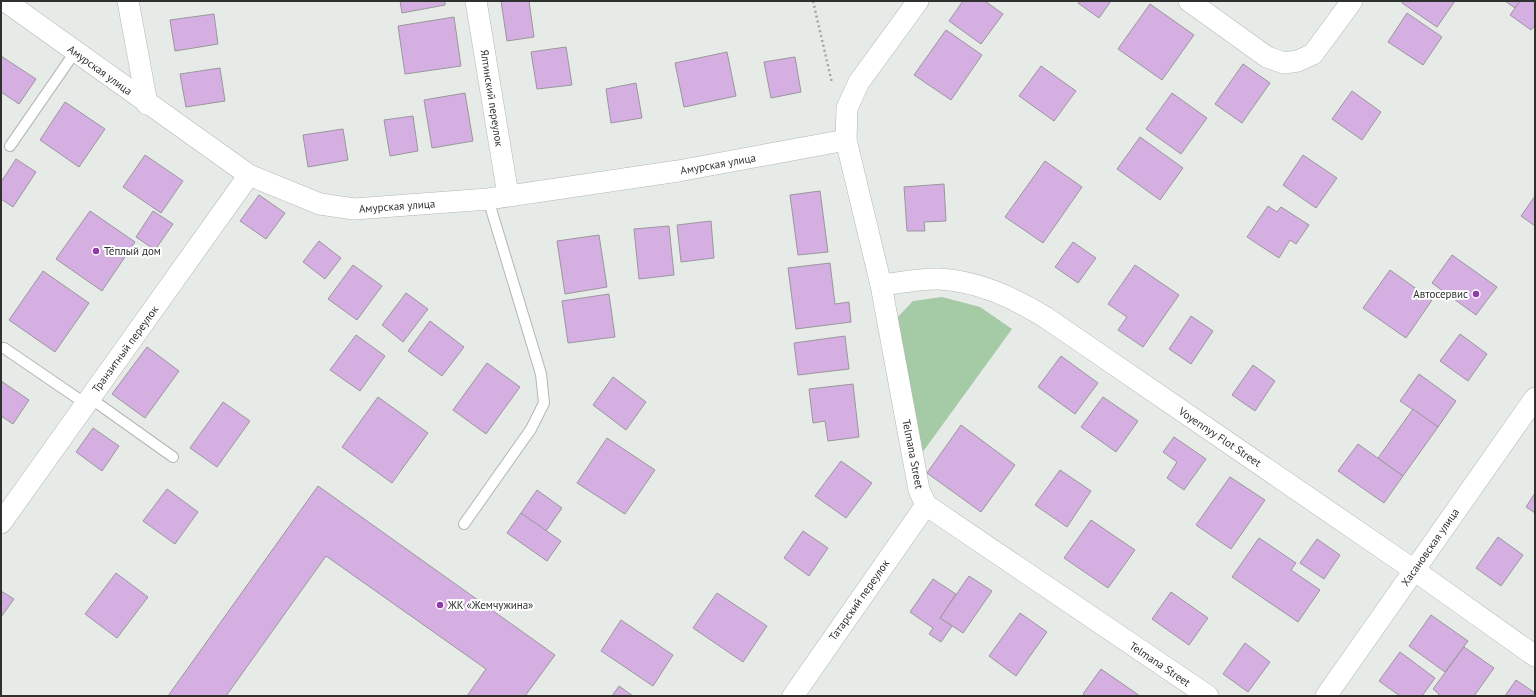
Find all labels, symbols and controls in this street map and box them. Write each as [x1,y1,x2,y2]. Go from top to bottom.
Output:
street label: Амурская улица [65,42,135,98]
street label: Ялтинский переулок [477,49,507,148]
street label: Амурская улица [679,150,757,178]
street label: Амурская улица [358,196,436,216]
place label: Тёплый дом [104,244,161,258]
marker: Тёплый дом [91,246,101,256]
place label: Автосервис [1413,287,1468,301]
marker: Автосервис [1471,289,1481,299]
street label: Транзитный переулок [89,302,162,395]
street label: Voyennyy Flot Street [1175,404,1264,470]
street label: Telmana Street [899,418,927,490]
street label: Хасановская улица [1398,505,1462,589]
street label: Татарский переулок [826,556,893,643]
place label: ЖК «Жемчужина» [447,598,533,612]
marker: ЖК «Жемчужина» [435,600,445,610]
street label: Telmana Street [1127,639,1193,690]

